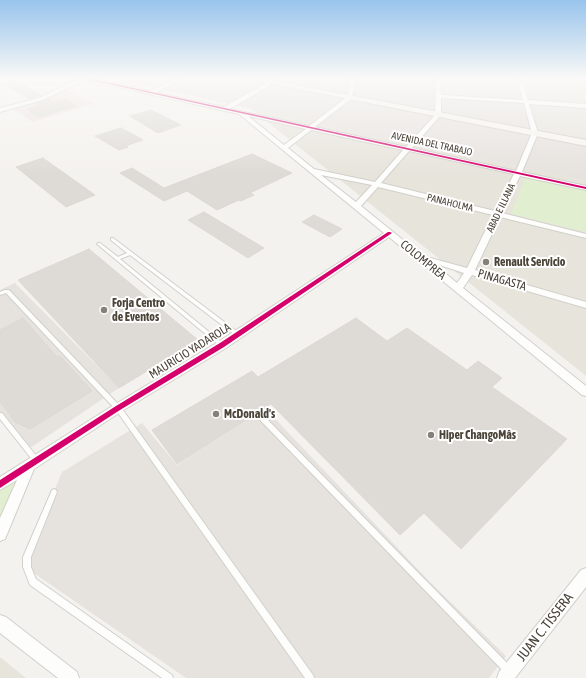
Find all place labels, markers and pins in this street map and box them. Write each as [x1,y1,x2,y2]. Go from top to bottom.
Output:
place label: Renault Servicio [494,255,565,269]
marker: Renault Servicio [481,257,491,267]
place label: Forja Centro de Eventos [112,296,165,324]
marker: Forja Centro de Eventos [99,305,109,315]
place label: McDonald's [224,407,275,421]
marker: McDonald's [211,409,221,419]
place label: Hiper ChangoMâs [439,428,516,442]
marker: Hiper ChangoMâs [426,430,436,440]

